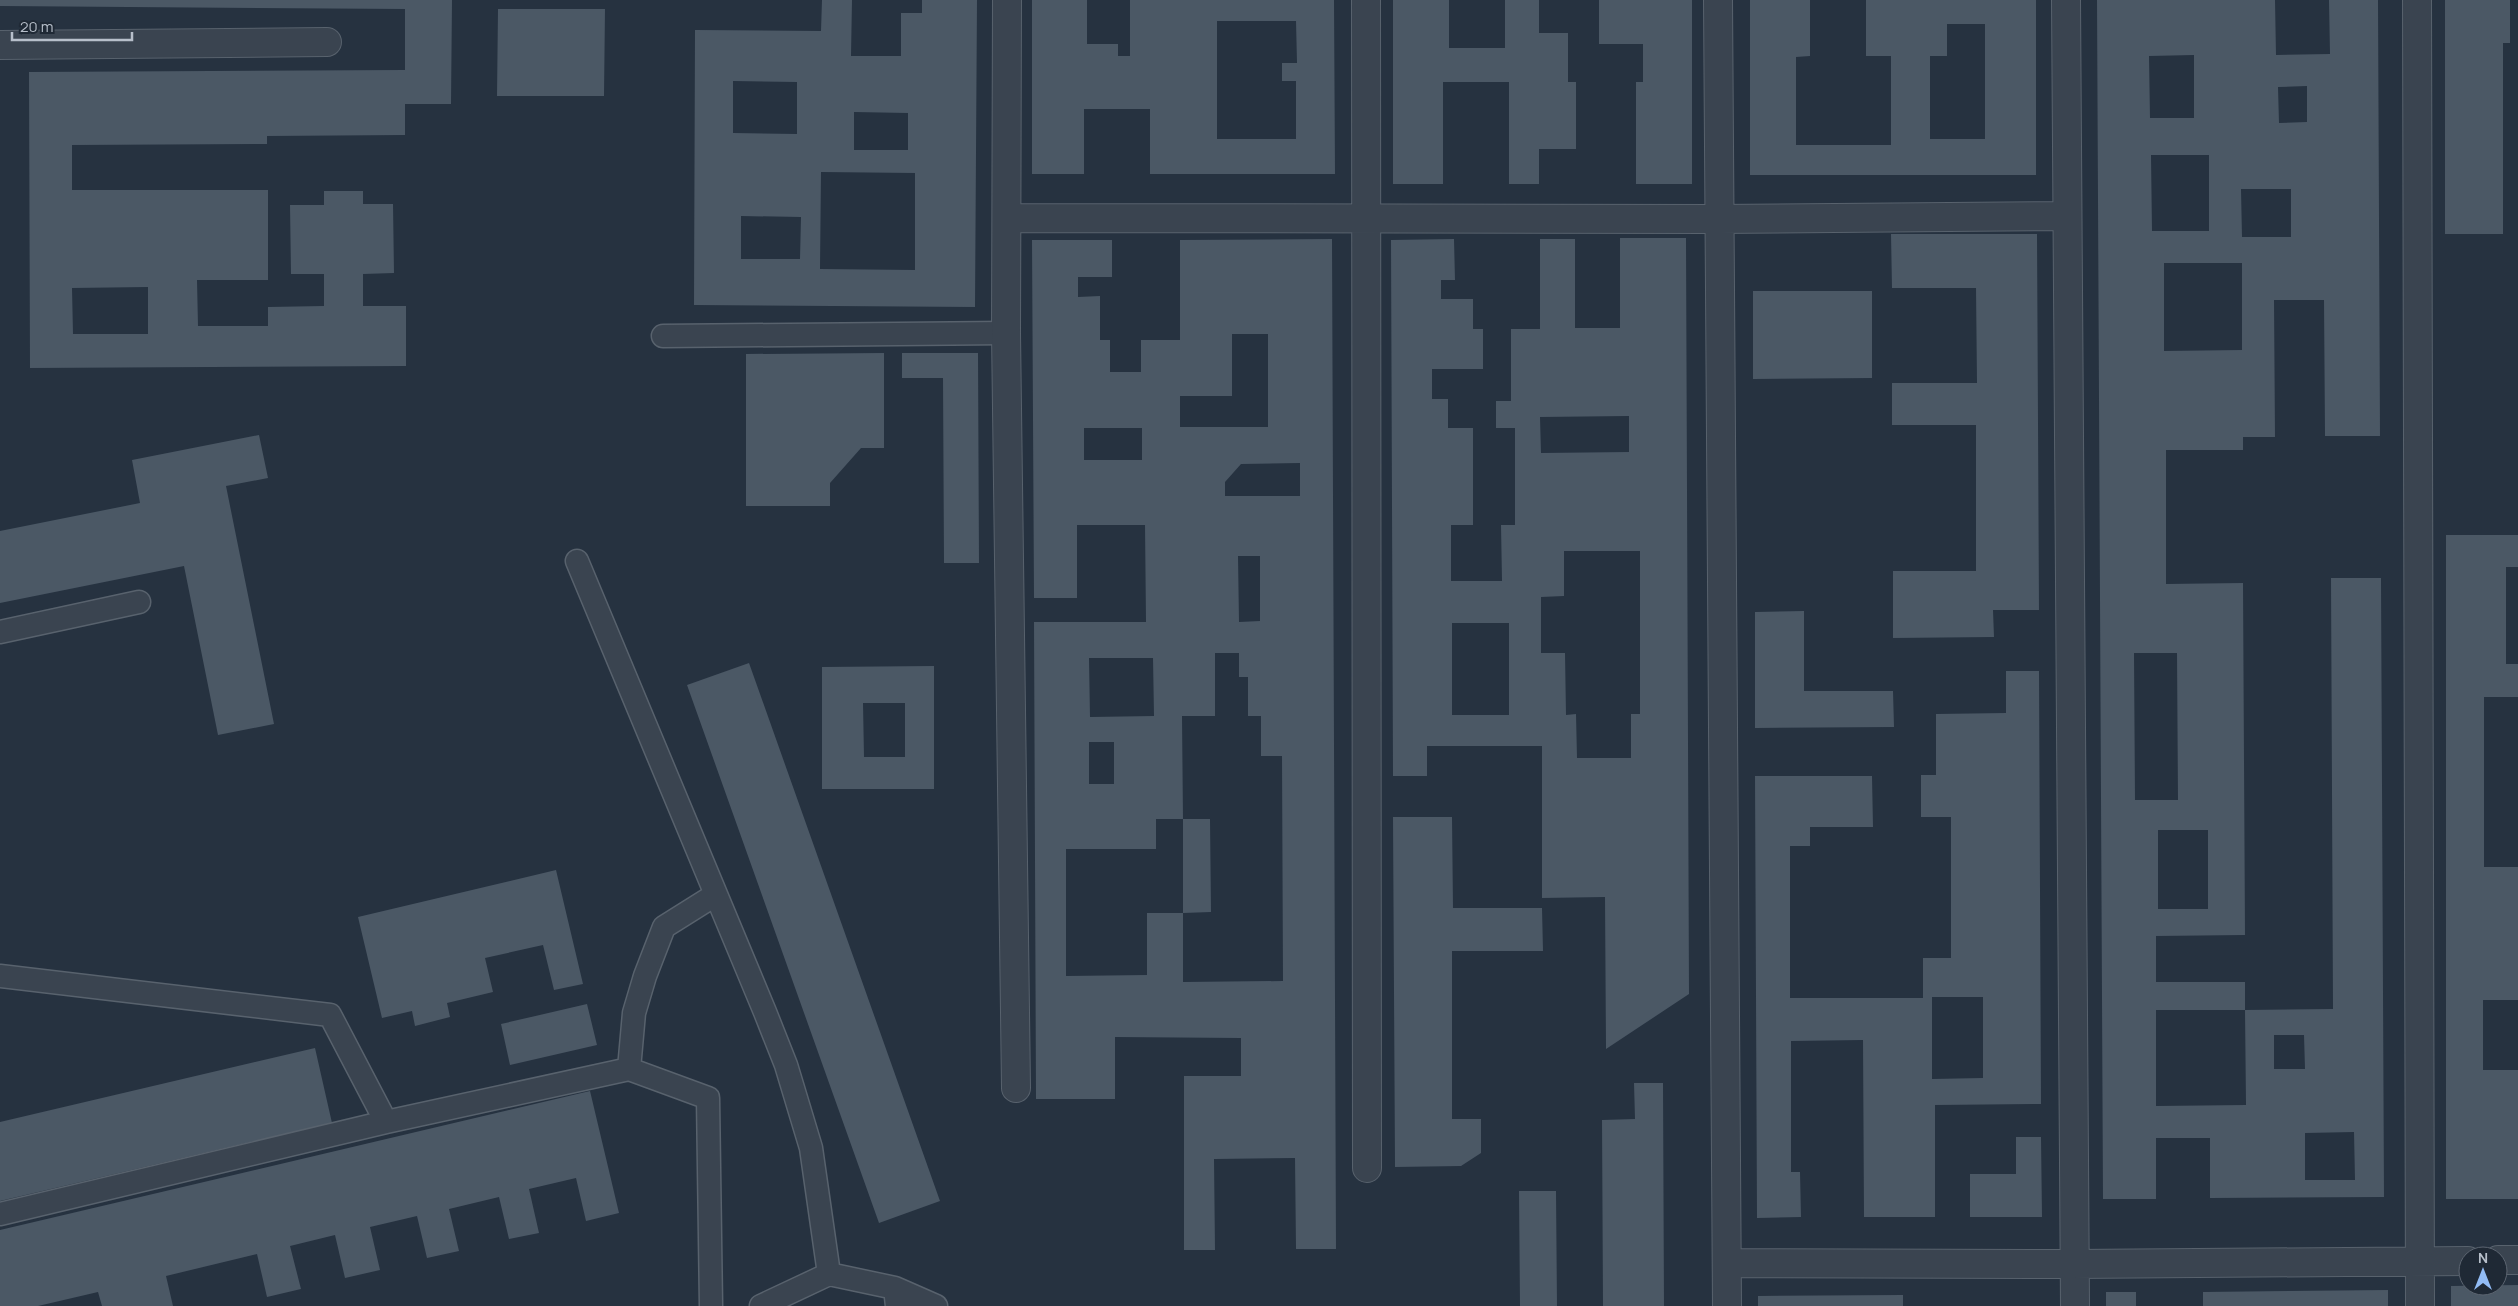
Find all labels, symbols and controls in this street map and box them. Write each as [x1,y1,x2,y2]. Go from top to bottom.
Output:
scale bar [12,10,132,42]
text: 20 m [20,16,53,37]
north arrow [2458,1246,2508,1296]
text: N [2478,1248,2488,1267]

